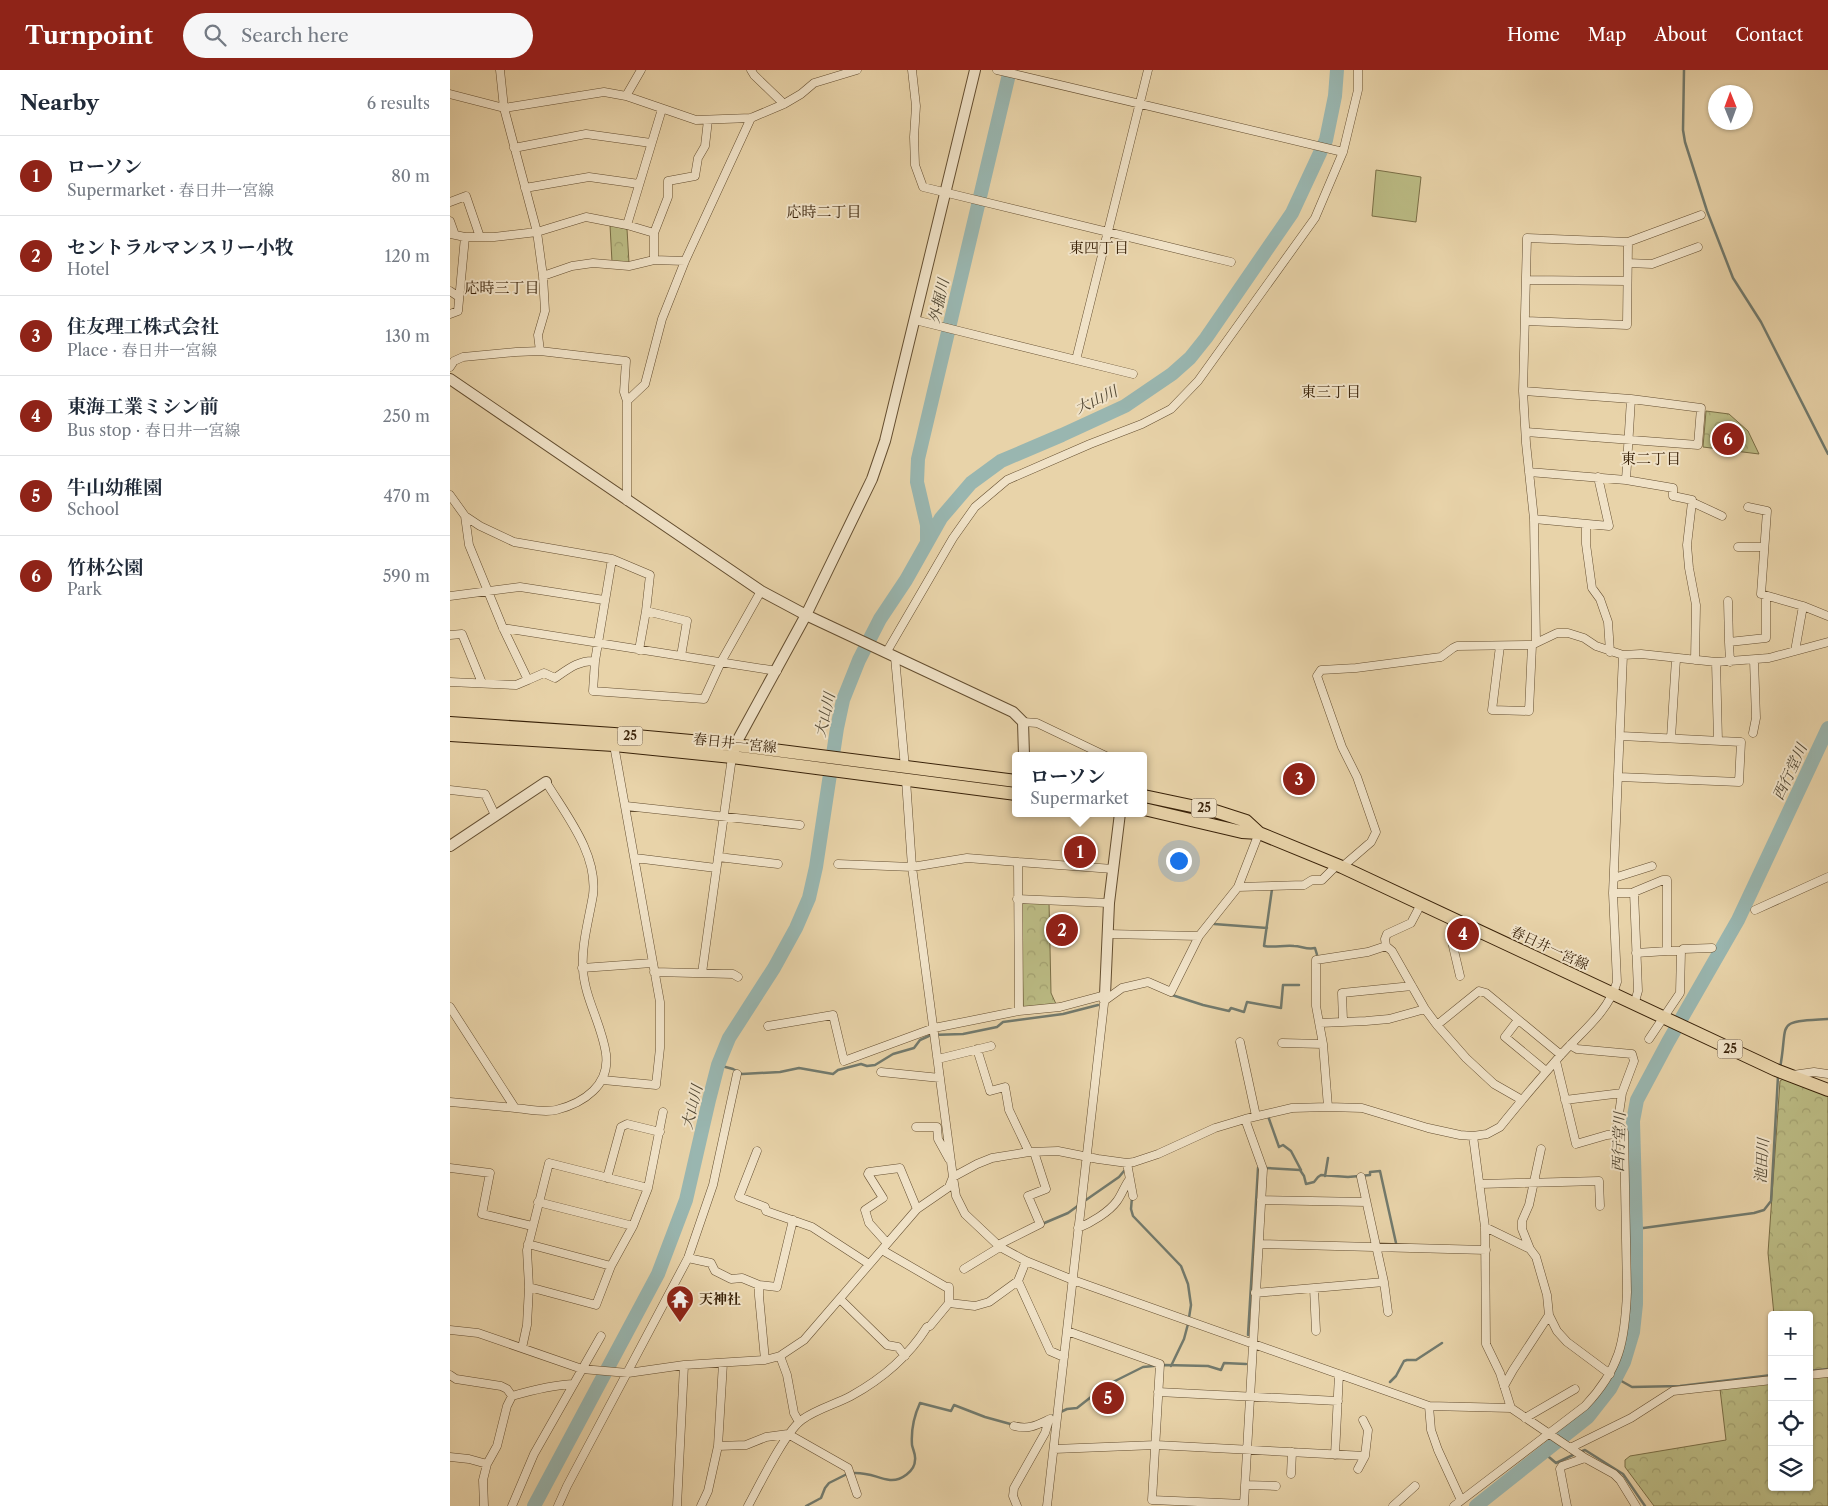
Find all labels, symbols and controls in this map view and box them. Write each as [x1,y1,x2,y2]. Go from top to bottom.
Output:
search box [183,13,533,58]
text: Turnpoint [25,21,153,50]
icon: search [201,21,229,49]
text: Search here [241,24,349,47]
text: Home [1507,24,1560,46]
text: Map [1588,24,1626,46]
text: About [1654,24,1707,46]
text: Contact [1735,24,1803,46]
north arrow [1708,85,1753,130]
text: Nearby [20,90,99,115]
text: 6 results [367,93,430,113]
text: ローソン [67,155,142,178]
text: 1 [32,166,40,186]
text: 80 m [391,166,430,186]
text: Supermarket · 春日井一宮線 [67,180,274,200]
district label: 応時二丁目 [786,202,862,221]
text: セントラルマンスリー小牧 [67,236,294,259]
district label: 東四丁目 [1069,238,1129,257]
text: 2 [31,246,41,266]
text: 120 m [385,246,430,266]
text: Hotel [67,259,110,279]
water label: 外掘川 [924,275,953,325]
district label: 応時三丁目 [464,278,540,297]
text: 住友理工株式会社 [67,315,219,338]
text: 3 [31,326,41,346]
text: 130 m [385,326,430,346]
text: Place · 春日井一宮線 [67,340,217,360]
water label: 大山川 [1071,381,1122,418]
district label: 東三丁目 [1301,382,1361,401]
text: 東海工業ミシン前 [67,395,219,418]
text: 4 [31,406,41,426]
text: 250 m [383,406,430,426]
text: Bus stop · 春日井一宮線 [67,420,241,440]
pin: 6 [1712,420,1744,458]
district label: 東二丁目 [1621,449,1681,468]
text: 牛山幼稚園 [67,476,162,499]
text: 5 [32,486,40,506]
text: 470 m [384,486,430,506]
text: School [67,499,119,519]
text: 竹林公園 [67,556,143,579]
text: 6 [31,566,41,586]
text: 590 m [383,566,430,586]
text: Park [67,579,102,599]
water label: 大山川 [810,689,839,739]
road number: 25 [618,726,642,746]
street label: 春日井一宮線 [692,730,778,756]
water label: 西行堂川 [1768,739,1812,803]
popup [1012,752,1147,817]
pin: 3 [1283,760,1315,798]
text: ローソン [1030,765,1106,788]
text: Supermarket [1030,788,1129,808]
road number: 25 [1192,798,1216,818]
pin: 1 [1064,833,1096,871]
your location [1166,848,1192,874]
pin: 2 [1046,911,1078,949]
pin: 4 [1447,915,1479,953]
street label: 春日井一宮線 [1508,922,1592,974]
road number: 25 [1718,1040,1742,1059]
water label: 大山川 [677,1081,707,1131]
water label: 西行堂川 [1608,1110,1629,1172]
water label: 池田川 [1750,1136,1773,1184]
temple icon: 天神社 [665,1284,695,1323]
place label: 天神社 [699,1290,741,1308]
map controls [1768,1311,1813,1491]
button: + [1768,1311,1813,1356]
button: − [1768,1356,1813,1401]
pin: 5 [1092,1379,1124,1417]
button: locate [1768,1401,1813,1446]
button: layers [1768,1446,1813,1491]

